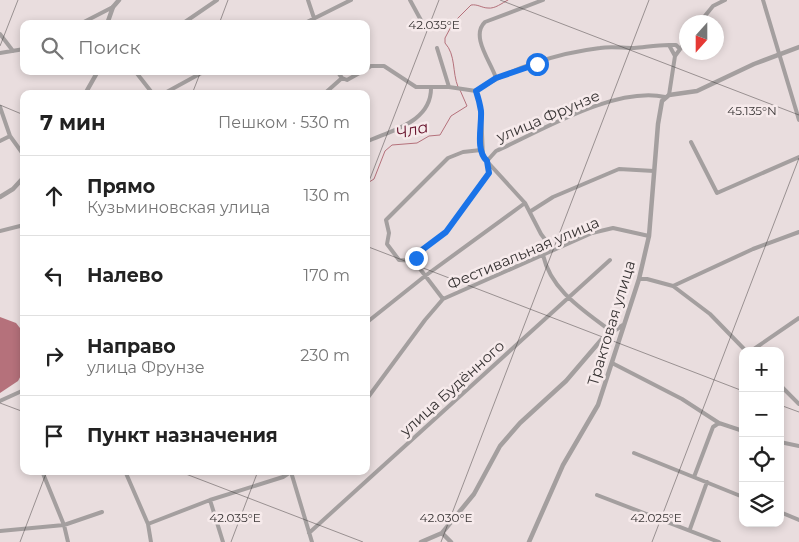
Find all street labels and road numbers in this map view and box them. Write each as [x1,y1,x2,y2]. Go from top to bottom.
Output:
street label: улица Фрунзе [493,86,603,147]
street label: Фестивальная улица [444,212,602,294]
street label: Трактовая улица [583,258,639,388]
street label: улица Будённого [395,336,508,441]

